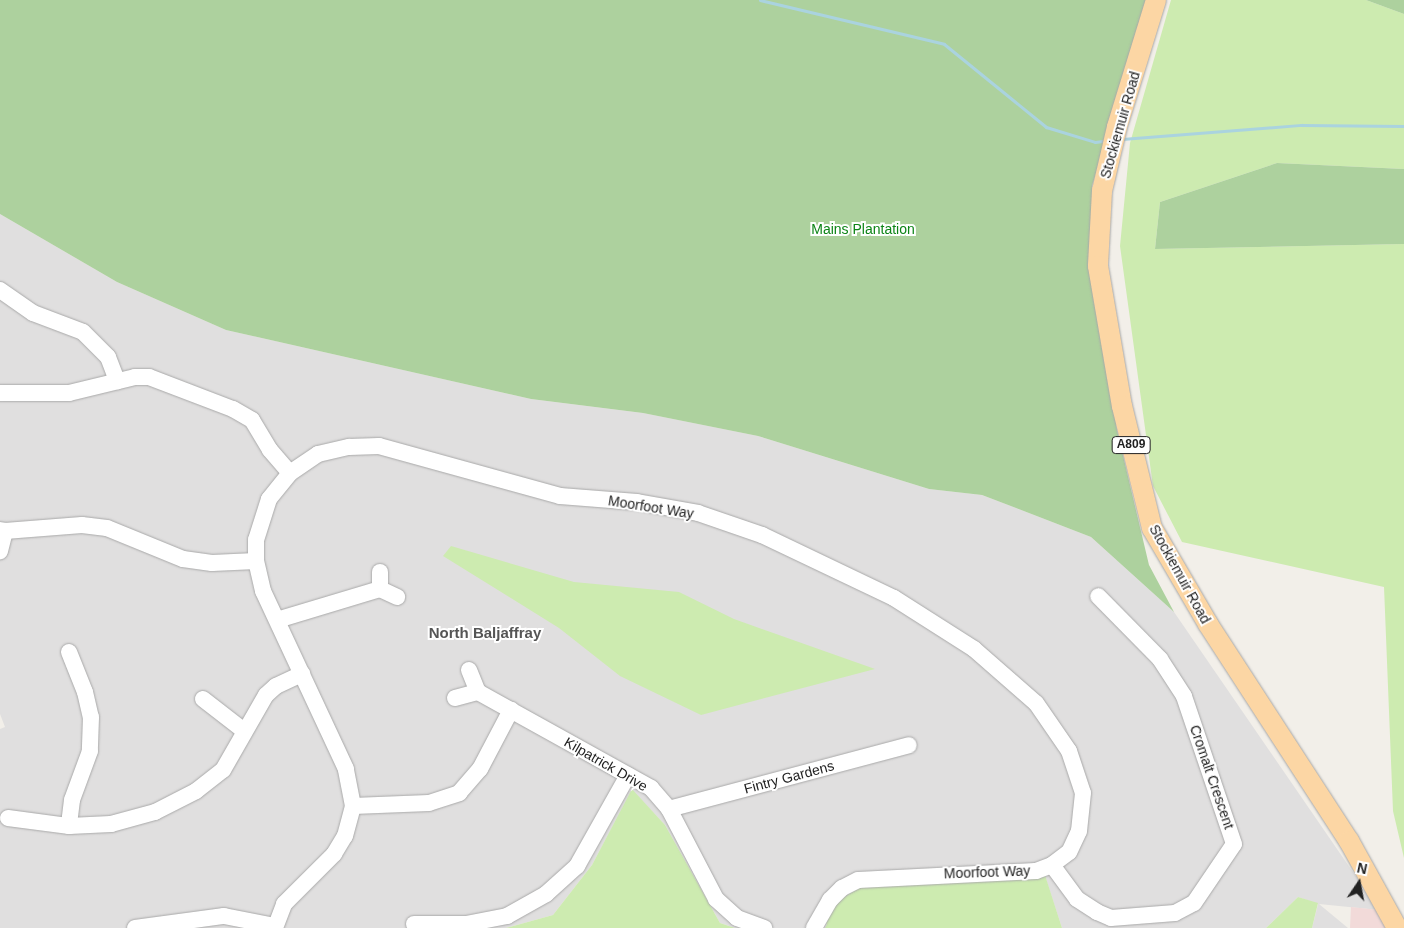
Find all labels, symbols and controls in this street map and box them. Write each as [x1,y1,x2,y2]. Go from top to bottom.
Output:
street label: Stockiemuir Road [1097,70,1143,180]
park label: Mains Plantation [811,221,915,237]
road number: A809 [1111,436,1151,454]
street label: Moorfoot Way [607,492,695,522]
street label: Stockiemuir Road [1146,522,1214,626]
district label: North Baljaffray [429,624,541,642]
street label: Cromalt Crescent [1186,723,1238,831]
street label: Kilpatrick Drive [561,733,651,795]
street label: Fintry Gardens [742,757,836,797]
north arrow [1334,858,1384,908]
text: N [1356,859,1369,877]
street label: Moorfoot Way [943,862,1031,882]

